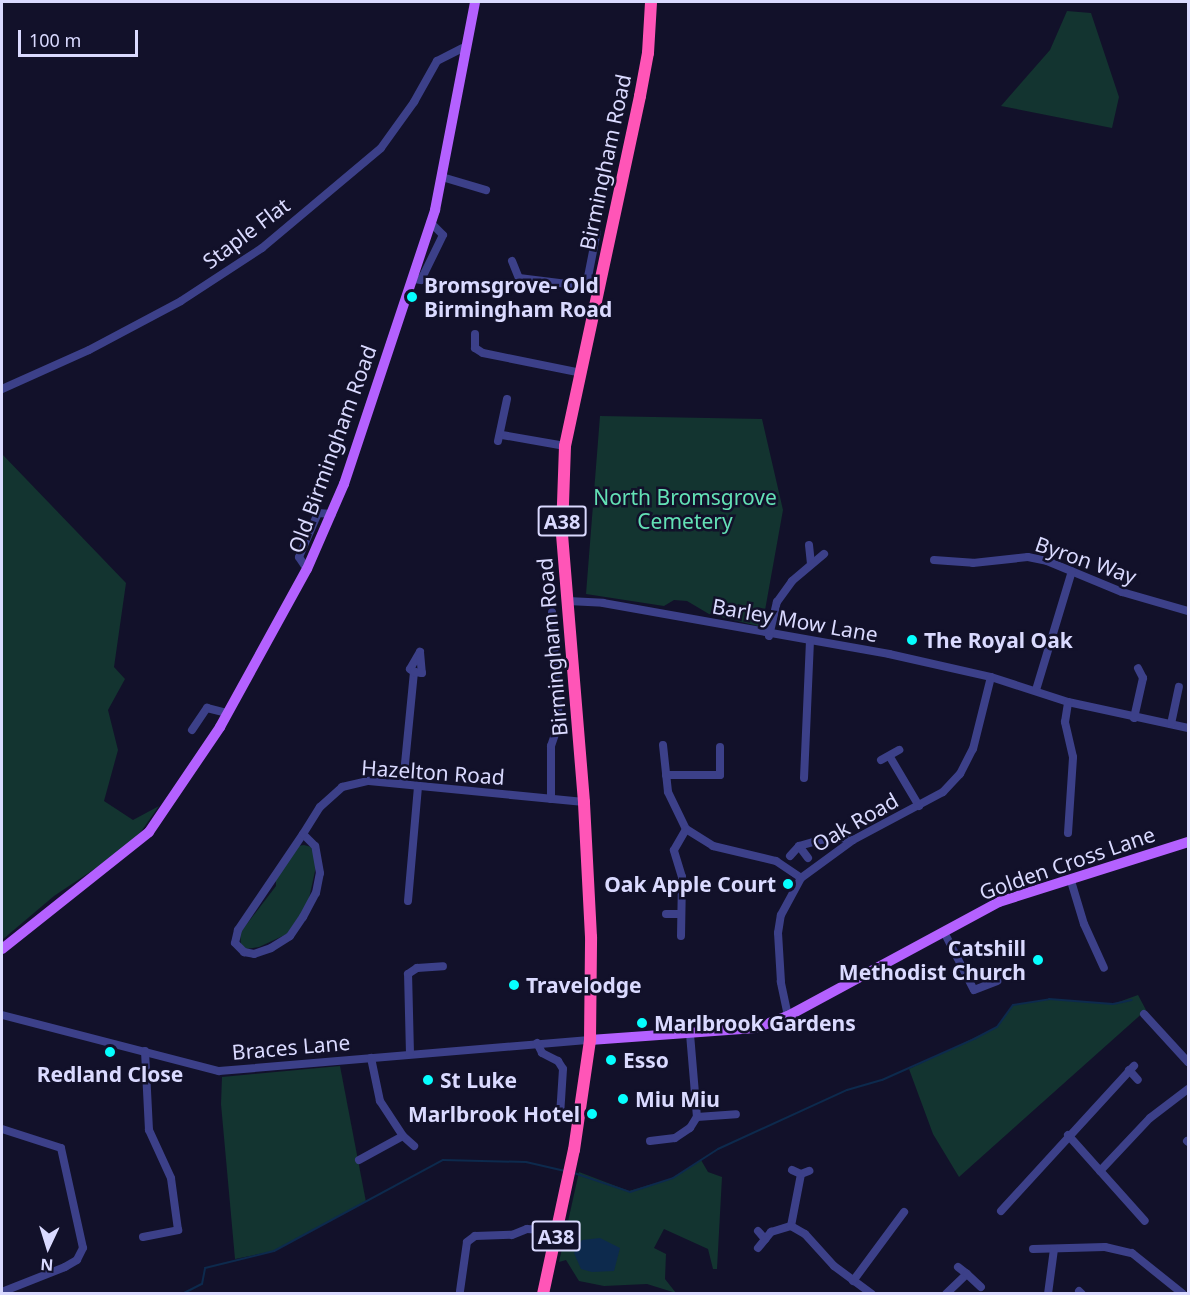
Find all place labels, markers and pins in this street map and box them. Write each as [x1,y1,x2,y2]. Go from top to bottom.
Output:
place label: Bromsgrove- Old Birmingham Road [424,272,612,322]
marker: Bromsgrove- Old Birmingham Road [405,290,419,304]
place label: The Royal Oak [924,627,1073,653]
marker: The Royal Oak [905,633,919,647]
place label: Oak Apple Court [604,871,776,897]
marker: Oak Apple Court [781,877,795,891]
place label: Catshill Methodist Church [839,935,1026,985]
marker: Catshill Methodist Church [1031,953,1045,967]
place label: Travelodge [526,972,642,998]
marker: Travelodge [507,978,521,992]
place label: Marlbrook Gardens [654,1010,856,1036]
marker: Marlbrook Gardens [635,1016,649,1030]
marker: Redland Close [103,1045,117,1059]
place label: Esso [623,1047,669,1073]
marker: Esso [604,1053,618,1067]
place label: Redland Close [37,1061,183,1087]
place label: St Luke [440,1067,517,1093]
marker: St Luke [421,1073,435,1087]
place label: Miu Miu [635,1086,720,1112]
marker: Miu Miu [616,1092,630,1106]
place label: Marlbrook Hotel [408,1101,580,1127]
marker: Marlbrook Hotel [585,1107,599,1121]

